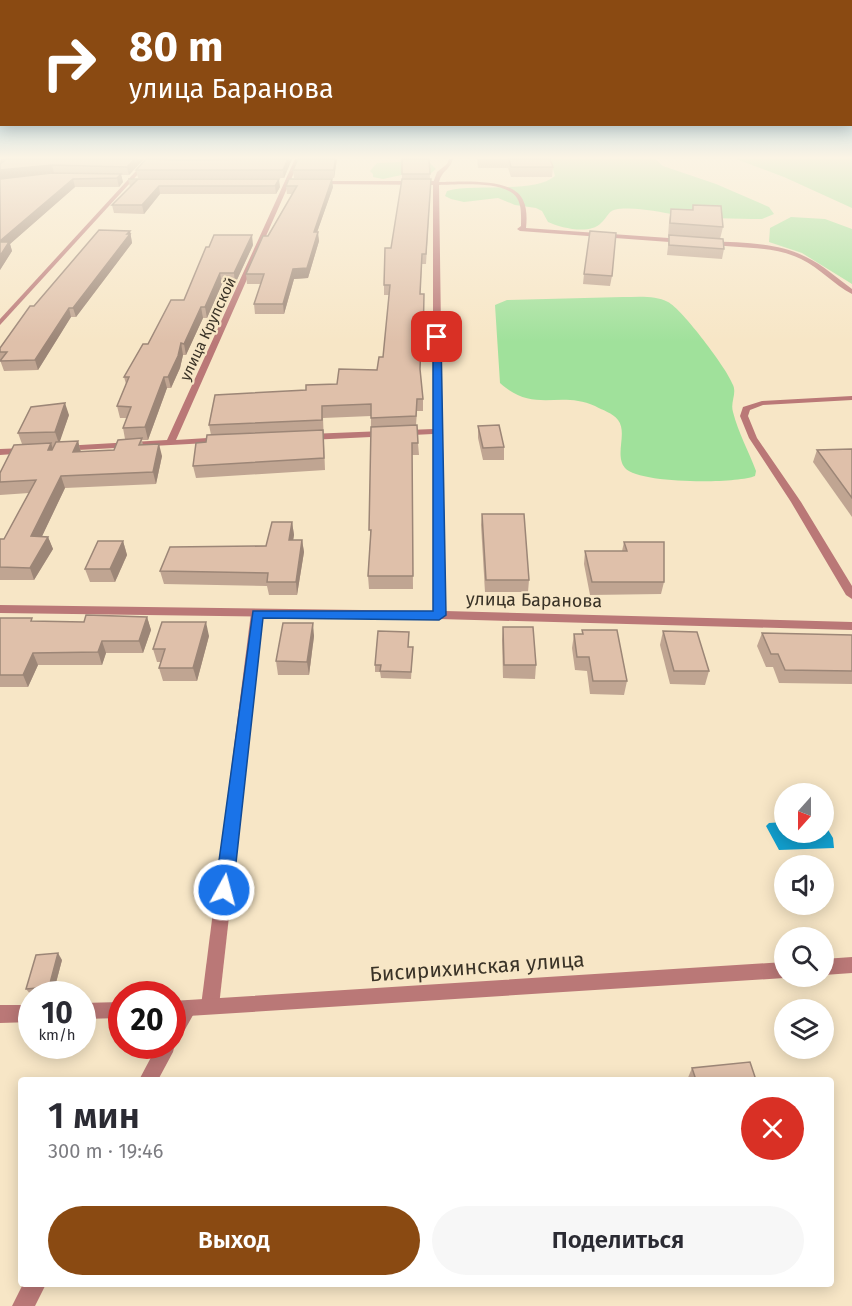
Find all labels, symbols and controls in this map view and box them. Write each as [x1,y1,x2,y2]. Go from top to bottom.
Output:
text: 80 m [129,22,223,72]
icon: right [30,24,108,102]
text: улица Баранова [129,73,334,105]
street label: улица Крупской [176,274,240,384]
pin [411,311,462,362]
icon: arrive [420,320,453,353]
street label: улица Баранова [466,588,602,612]
north arrow [774,783,834,843]
map controls [774,783,834,1059]
button: sound [774,855,834,915]
position arrow [192,858,256,922]
button: search [774,927,834,987]
street label: Бисирихинская улица [369,947,585,987]
speed limit sign: 20 [108,981,186,1059]
text: 10 [41,995,73,1031]
button: layers [774,999,834,1059]
text: km/h [38,1026,76,1044]
text: 1 мин [48,1094,140,1138]
button: close [741,1097,804,1160]
text: 300 m · 19:46 [48,1139,163,1163]
button: Выход [48,1206,420,1275]
button: Поделиться [432,1206,804,1275]

